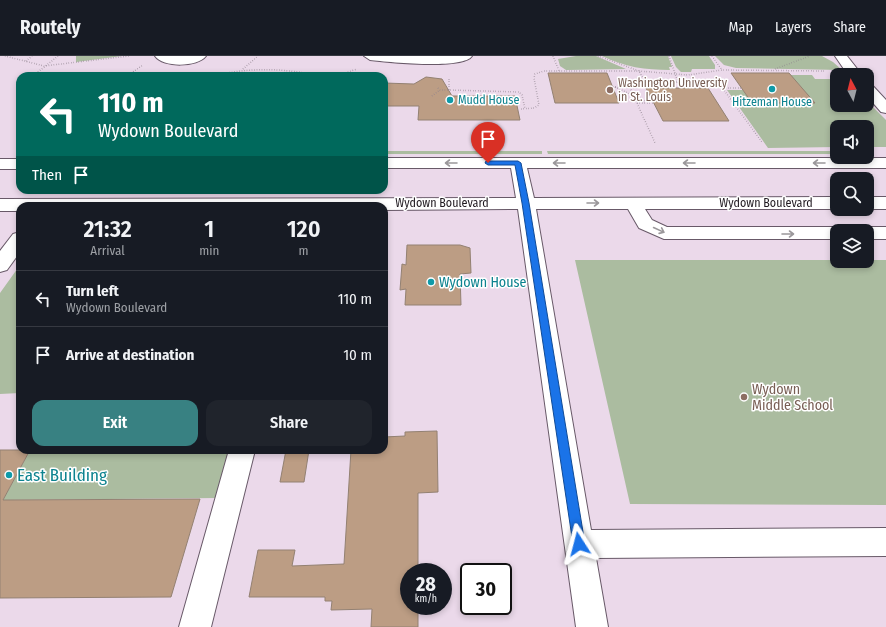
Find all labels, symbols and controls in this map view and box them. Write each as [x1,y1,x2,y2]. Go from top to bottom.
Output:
text: Routely [20,16,80,39]
text: Map [729,19,753,36]
text: Layers [775,19,811,36]
text: Share [833,19,866,36]
north arrow [830,68,874,112]
map controls [830,68,874,268]
place label: Washington University in St. Louis [618,76,728,104]
marker: Hitzeman House [767,84,777,94]
marker: Washington University in St. Louis [605,85,615,95]
text: 110 m [98,86,164,119]
icon: left [32,88,84,140]
place label: Mudd House [458,93,519,107]
marker: Mudd House [445,95,455,105]
place label: Hitzeman House [732,95,812,109]
text: Wydown Boulevard [98,120,238,142]
button: sound [830,120,874,164]
pin [471,122,505,163]
icon: arrive [477,128,499,150]
one-way arrow [445,159,458,167]
one-way arrow [553,159,566,167]
one-way arrow [683,159,696,167]
one-way arrow [813,159,826,167]
icon: arrive [70,164,92,186]
text: Then [32,166,62,184]
button: search [830,172,874,216]
street label: Wydown Boulevard [395,196,489,210]
street label: Wydown Boulevard [719,196,813,210]
one-way arrow [586,199,599,207]
text: 21:32 [83,215,132,243]
text: 1 [204,215,214,243]
text: 120 [287,215,321,243]
button: layers [830,224,874,268]
one-way arrow [652,227,664,234]
one-way arrow [781,230,794,238]
text: Arrival [90,243,125,258]
text: min [199,243,219,258]
text: m [299,243,309,258]
place label: Wydown House [439,274,527,291]
marker: Wydown House [426,277,436,287]
text: Turn left [66,282,119,300]
icon: left [32,288,54,310]
text: 110 m [338,290,372,308]
text: Wydown Boulevard [66,300,167,315]
icon: arrive [32,344,54,366]
text: Arrive at destination [66,346,194,364]
text: 10 m [343,346,372,364]
place label: Wydown Middle School [752,381,833,414]
marker: Wydown Middle School [739,392,749,402]
button: Exit [32,400,198,446]
button: Share [206,400,372,446]
place label: East Building [17,465,107,486]
marker: East Building [4,470,14,480]
position arrow [558,523,600,565]
speed limit sign: 30 [460,563,512,615]
text: 28 [416,572,436,596]
text: km/h [415,593,437,605]

